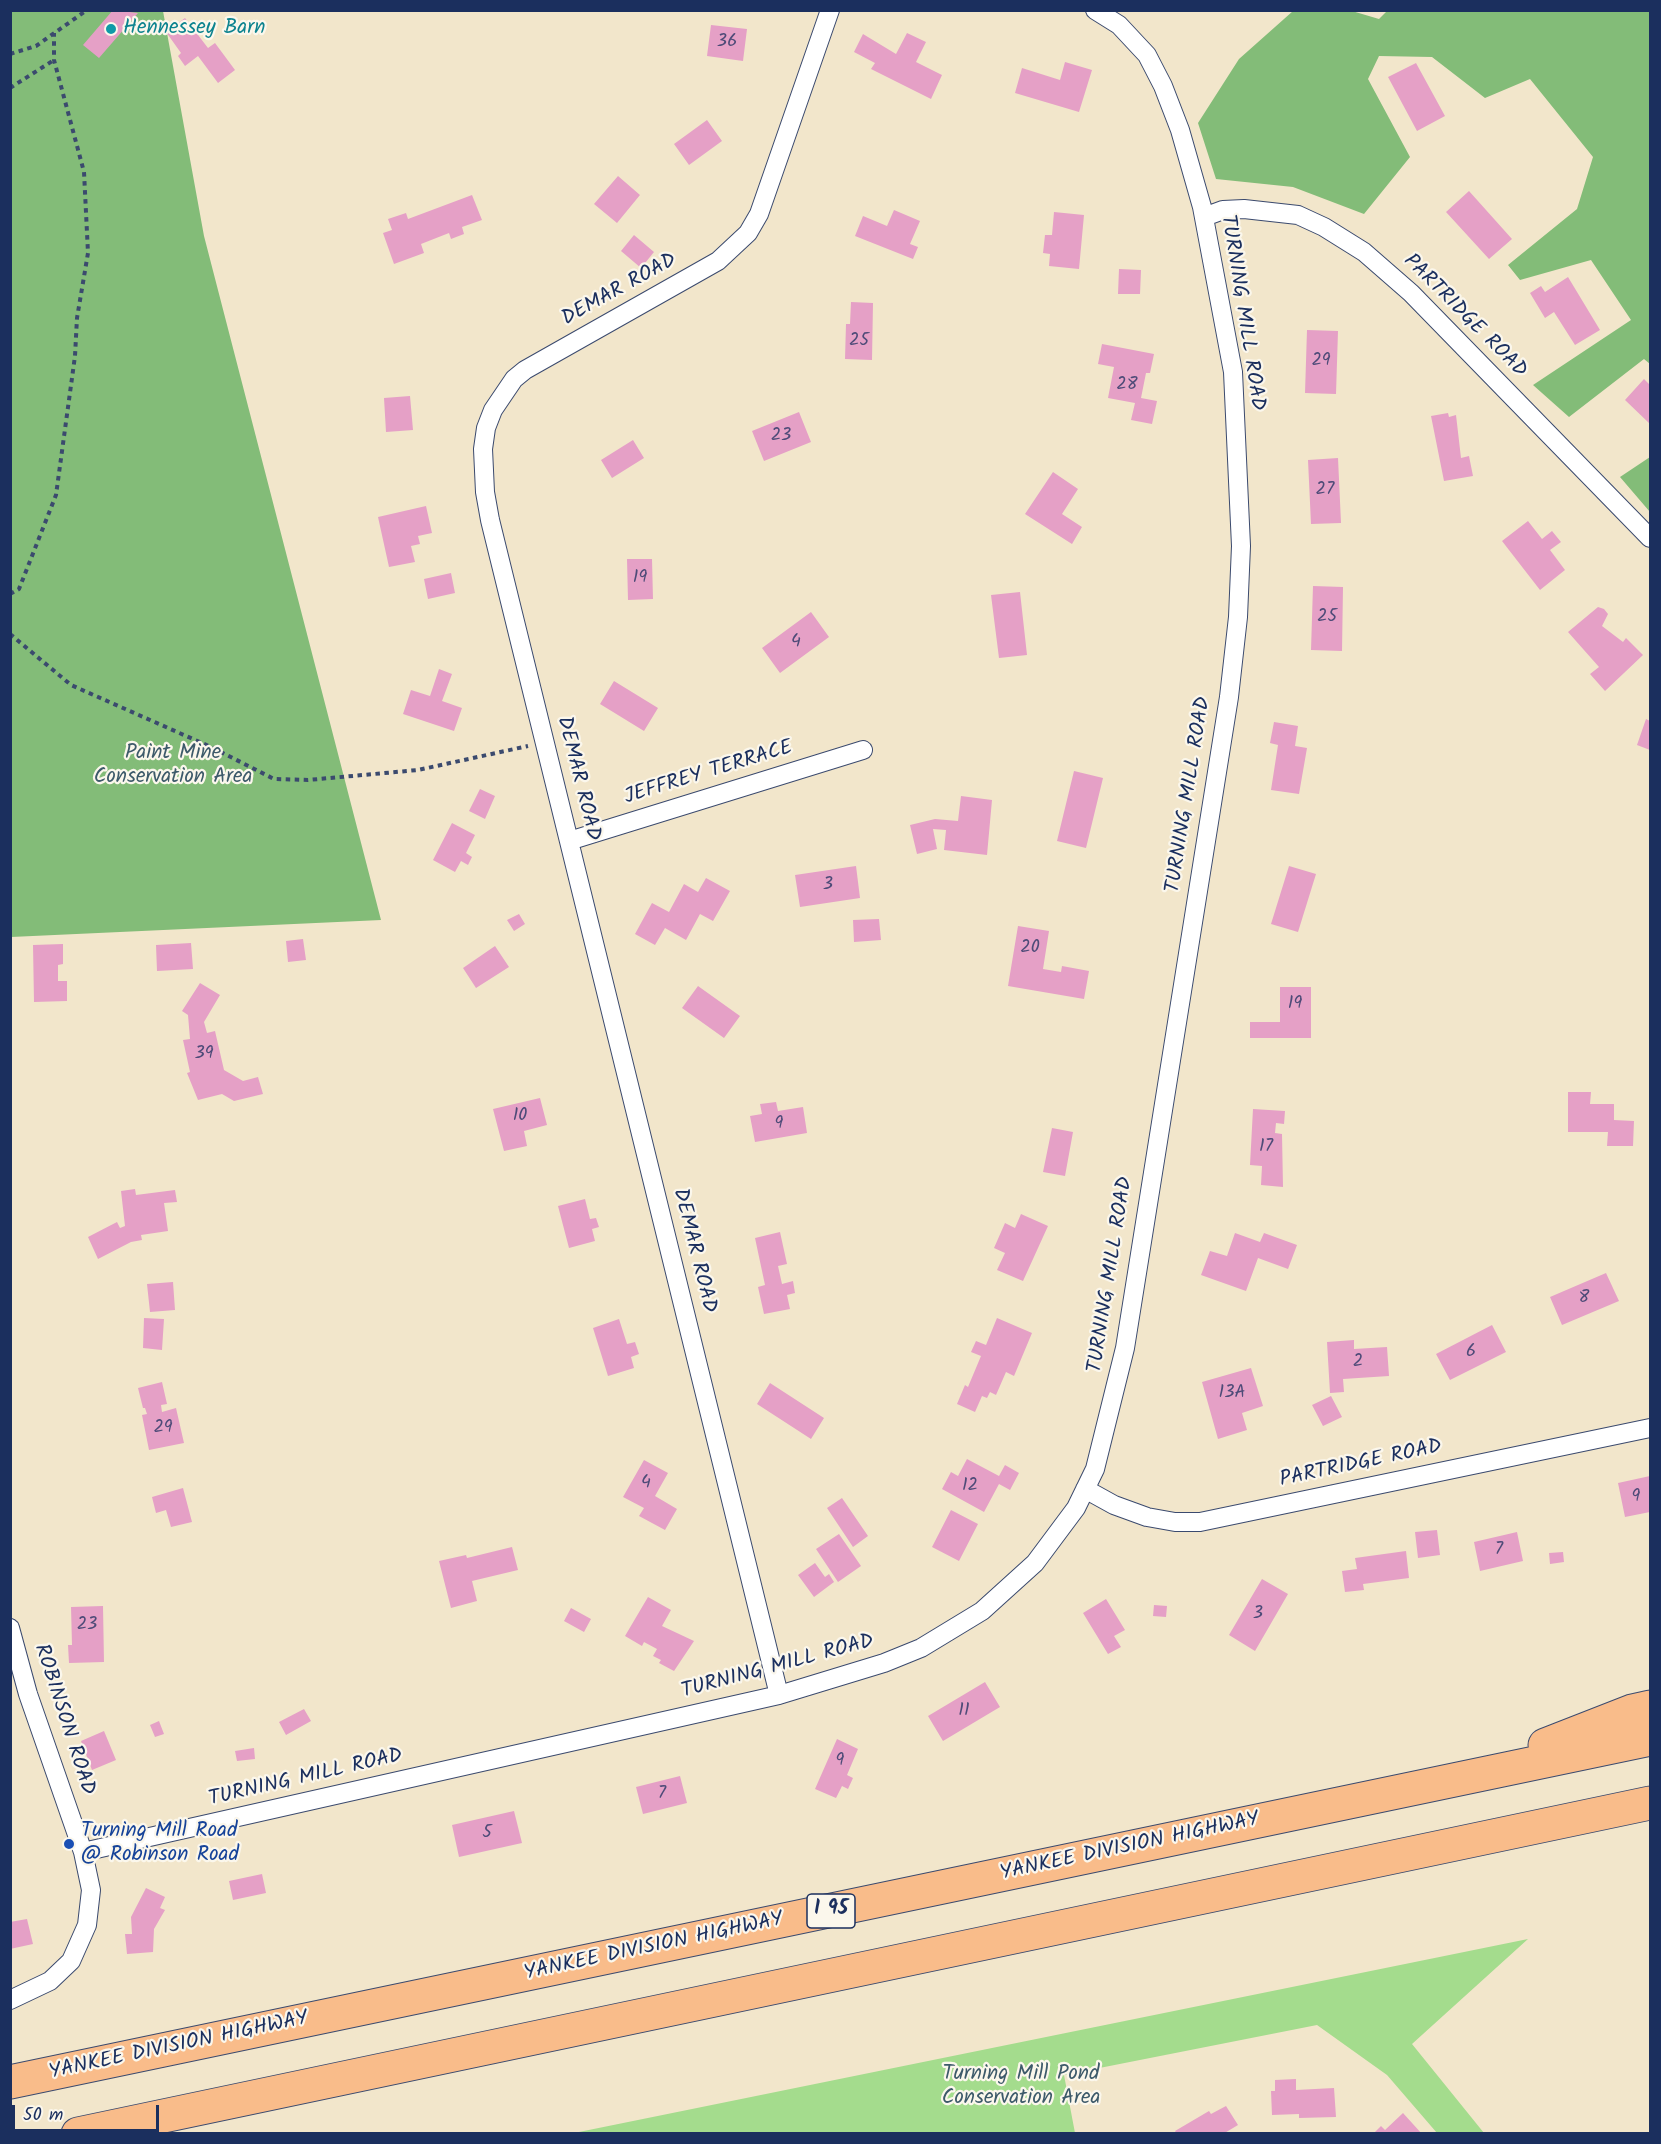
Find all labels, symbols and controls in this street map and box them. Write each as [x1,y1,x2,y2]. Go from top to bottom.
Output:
place label: Hennessey Barn [123,16,265,42]
marker: Hennessey Barn [104,22,118,36]
house number: 36 [717,32,737,54]
street label: TURNING MILL ROAD [1213,213,1269,413]
street label: DEMAR ROAD [558,249,682,333]
street label: PARTRIDGE ROAD [1397,250,1531,384]
house number: 25 [849,331,869,353]
house number: 29 [1311,351,1331,373]
house number: 28 [1116,375,1138,397]
house number: 23 [771,426,791,448]
house number: 27 [1316,480,1334,502]
house number: 19 [633,568,647,590]
house number: 25 [1317,607,1337,629]
house number: 4 [791,632,801,654]
street label: TURNING MILL ROAD [1162,695,1218,895]
street label: DEMAR ROAD [549,714,605,844]
street label: JEFFREY TERRACE [622,736,796,812]
park label: Paint Mine Conservation Area [94,741,252,791]
house number: 3 [823,875,833,897]
house number: 20 [1020,938,1040,960]
house number: 19 [1288,994,1302,1016]
house number: 39 [194,1044,214,1066]
house number: 10 [513,1106,527,1128]
house number: 9 [775,1114,783,1136]
house number: 17 [1259,1137,1273,1159]
street label: TURNING MILL ROAD [1084,1175,1140,1375]
street label: DEMAR ROAD [665,1186,721,1316]
house number: 8 [1579,1288,1589,1310]
house number: 6 [1466,1342,1476,1364]
house number: 2 [1353,1352,1363,1374]
house number: 13A [1219,1383,1245,1405]
house number: 29 [153,1418,173,1440]
street label: PARTRIDGE ROAD [1278,1436,1444,1494]
house number: 4 [641,1473,651,1495]
house number: 12 [962,1476,978,1498]
house number: 9 [1632,1487,1640,1509]
house number: 7 [1495,1540,1503,1562]
house number: 3 [1253,1604,1263,1626]
house number: 23 [77,1615,97,1637]
street label: TURNING MILL ROAD [679,1630,877,1706]
street label: ROBINSON ROAD [27,1641,99,1799]
house number: 11 [958,1701,970,1723]
street label: TURNING MILL ROAD [207,1744,405,1814]
house number: 9 [836,1751,844,1773]
house number: 7 [658,1784,666,1806]
street label: YANKEE DIVISION HIGHWAY [998,1808,1262,1888]
place label: Turning Mill Road @ Robinson Road [81,1819,239,1869]
house number: 5 [482,1823,492,1845]
marker: Turning Mill Road @ Robinson Road [62,1837,76,1851]
road number: I 95 [807,1894,855,1928]
street label: YANKEE DIVISION HIGHWAY [522,1908,786,1988]
street label: YANKEE DIVISION HIGHWAY [47,2007,311,2087]
park label: Turning Mill Pond Conservation Area [942,2062,1100,2112]
scale bar [15,2093,162,2131]
text: 50 m [23,2101,63,2130]

